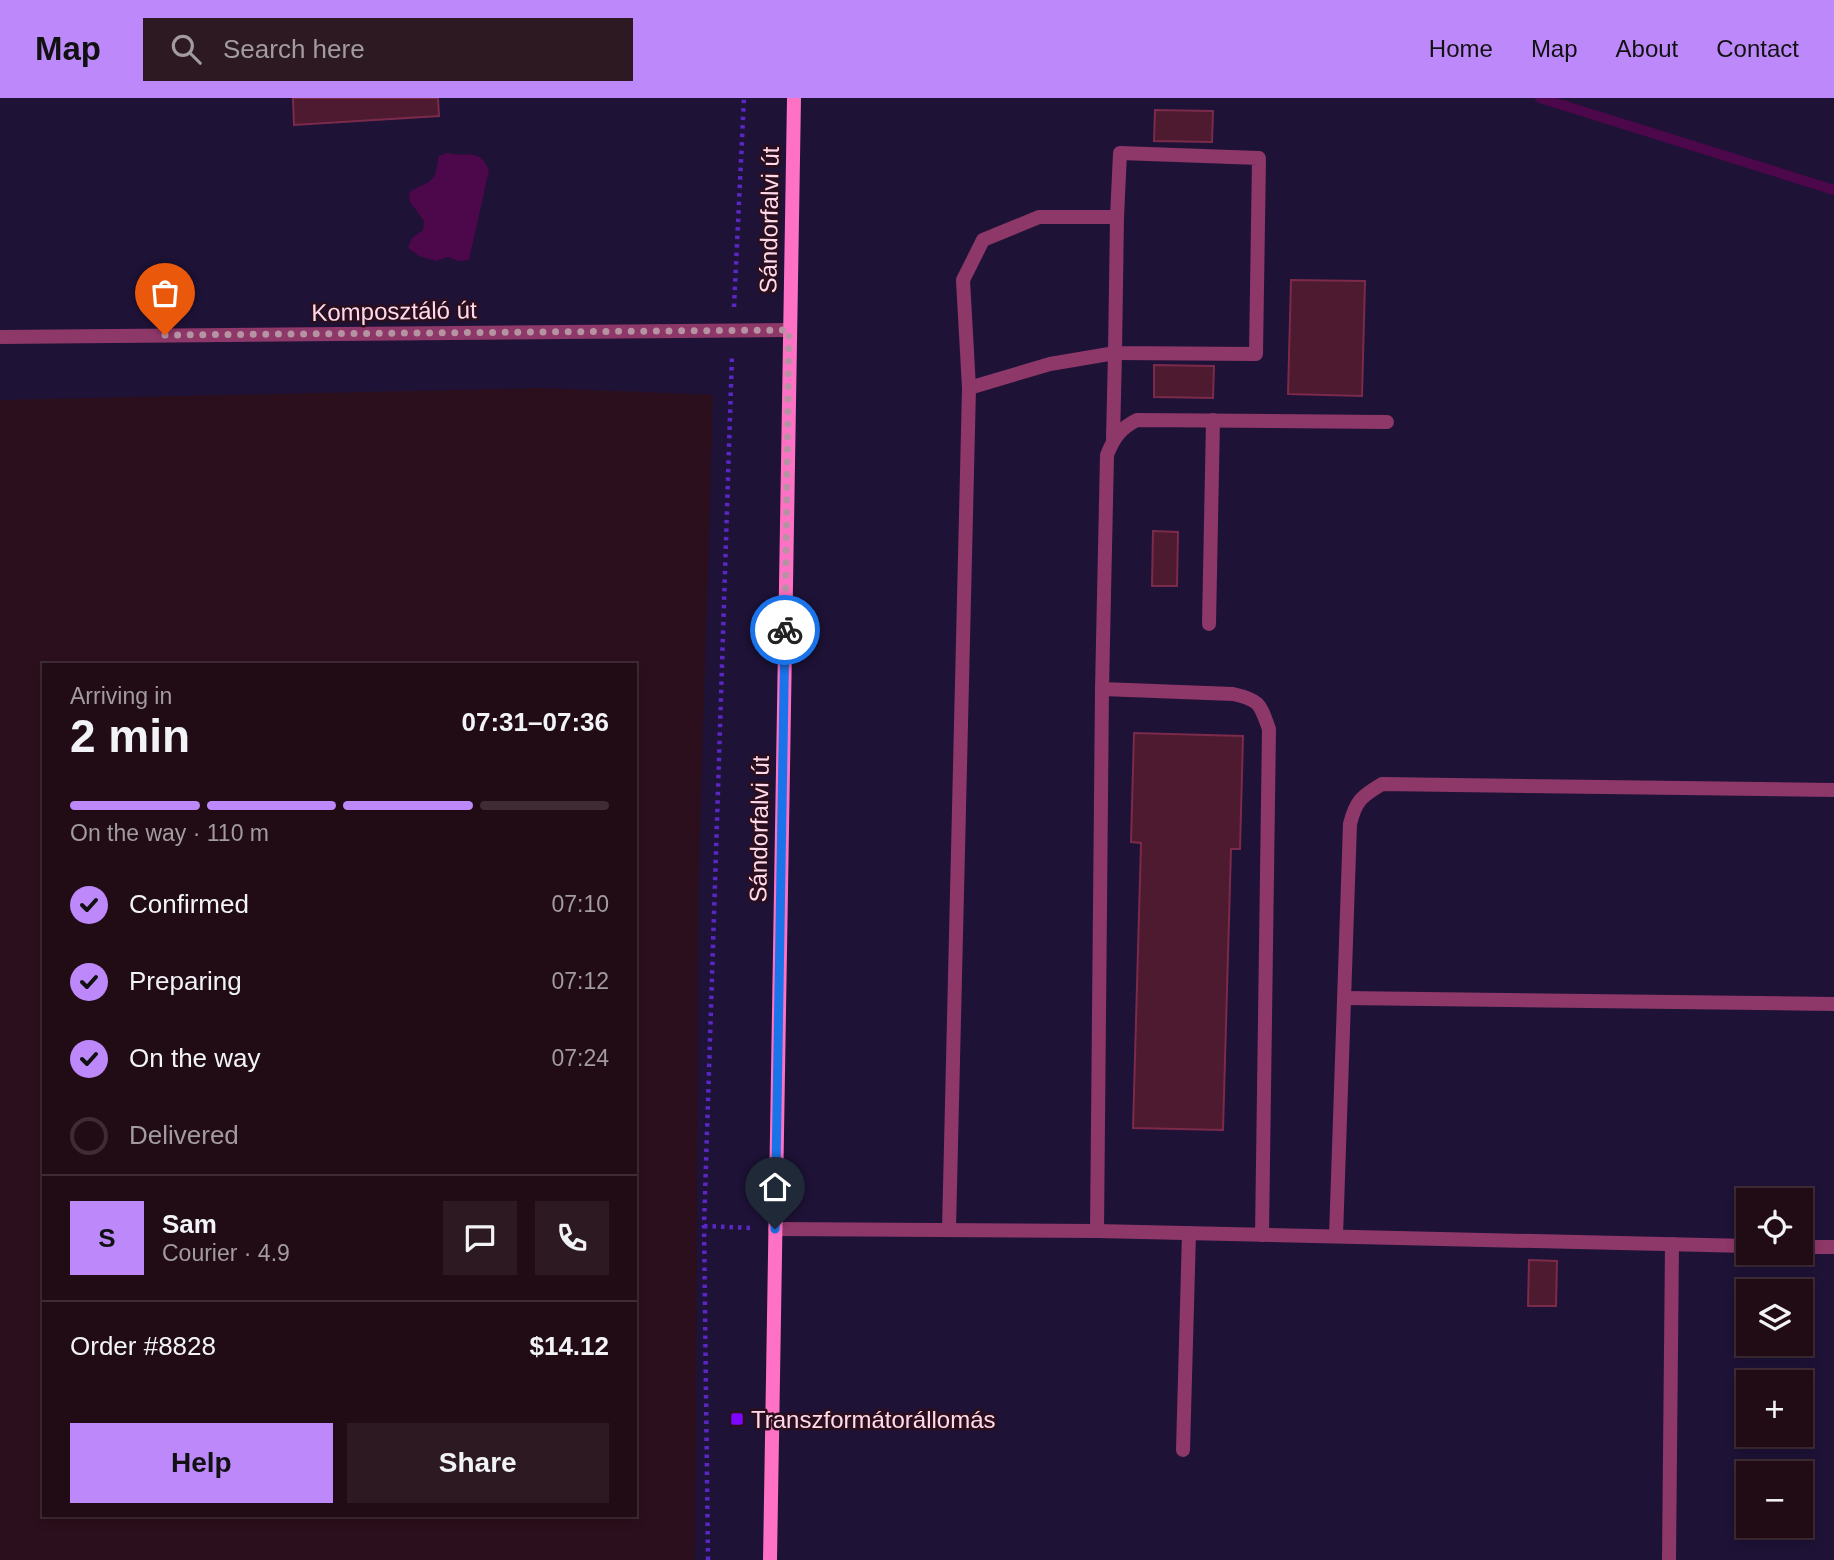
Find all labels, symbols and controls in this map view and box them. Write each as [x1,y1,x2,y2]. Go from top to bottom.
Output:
search box [143,18,633,81]
text: Map [35,30,101,67]
icon: search [167,30,205,68]
text: Search here [223,34,365,64]
text: Home [1429,35,1493,62]
text: Map [1531,35,1578,62]
text: About [1616,35,1678,62]
text: Contact [1716,35,1799,62]
street label: Sándorfalvi út [754,146,784,294]
pin [135,263,195,335]
icon: bag [146,274,184,312]
street label: Komposztáló út [311,296,477,326]
courier [750,595,820,665]
icon: bike [766,611,804,649]
text: Arriving in [70,683,172,709]
text: 07:31–07:36 [462,707,609,737]
text: 2 min [70,710,190,762]
street label: Sándorfalvi út [744,755,774,903]
text: On the way · 110 m [70,820,269,846]
icon: check [70,886,108,924]
text: Confirmed [129,889,249,919]
text: 07:10 [551,891,609,917]
icon: check [70,963,108,1001]
text: Preparing [129,966,242,996]
text: 07:12 [551,968,609,994]
icon: check [70,1040,108,1078]
text: On the way [129,1043,261,1073]
text: 07:24 [551,1045,609,1071]
text: Delivered [129,1120,239,1150]
pin [745,1157,805,1229]
icon: home [756,1168,794,1206]
map controls [1736,1188,1813,1538]
button: locate [1736,1188,1813,1265]
button: chat [443,1201,517,1275]
button: phone [535,1201,609,1275]
text: Sam [162,1209,217,1239]
text: S [98,1223,116,1253]
text: Courier · 4.9 [162,1240,290,1266]
button: layers [1736,1279,1813,1356]
text: Order #8828 [70,1331,216,1361]
text: $14.12 [529,1331,609,1361]
button: + [1736,1370,1813,1447]
place label: Transzformátorállomás [751,1406,996,1433]
marker: Transzformátorállomás [729,1411,745,1427]
button: Help [70,1423,333,1503]
button: Share [347,1423,609,1503]
button: − [1736,1461,1813,1538]

